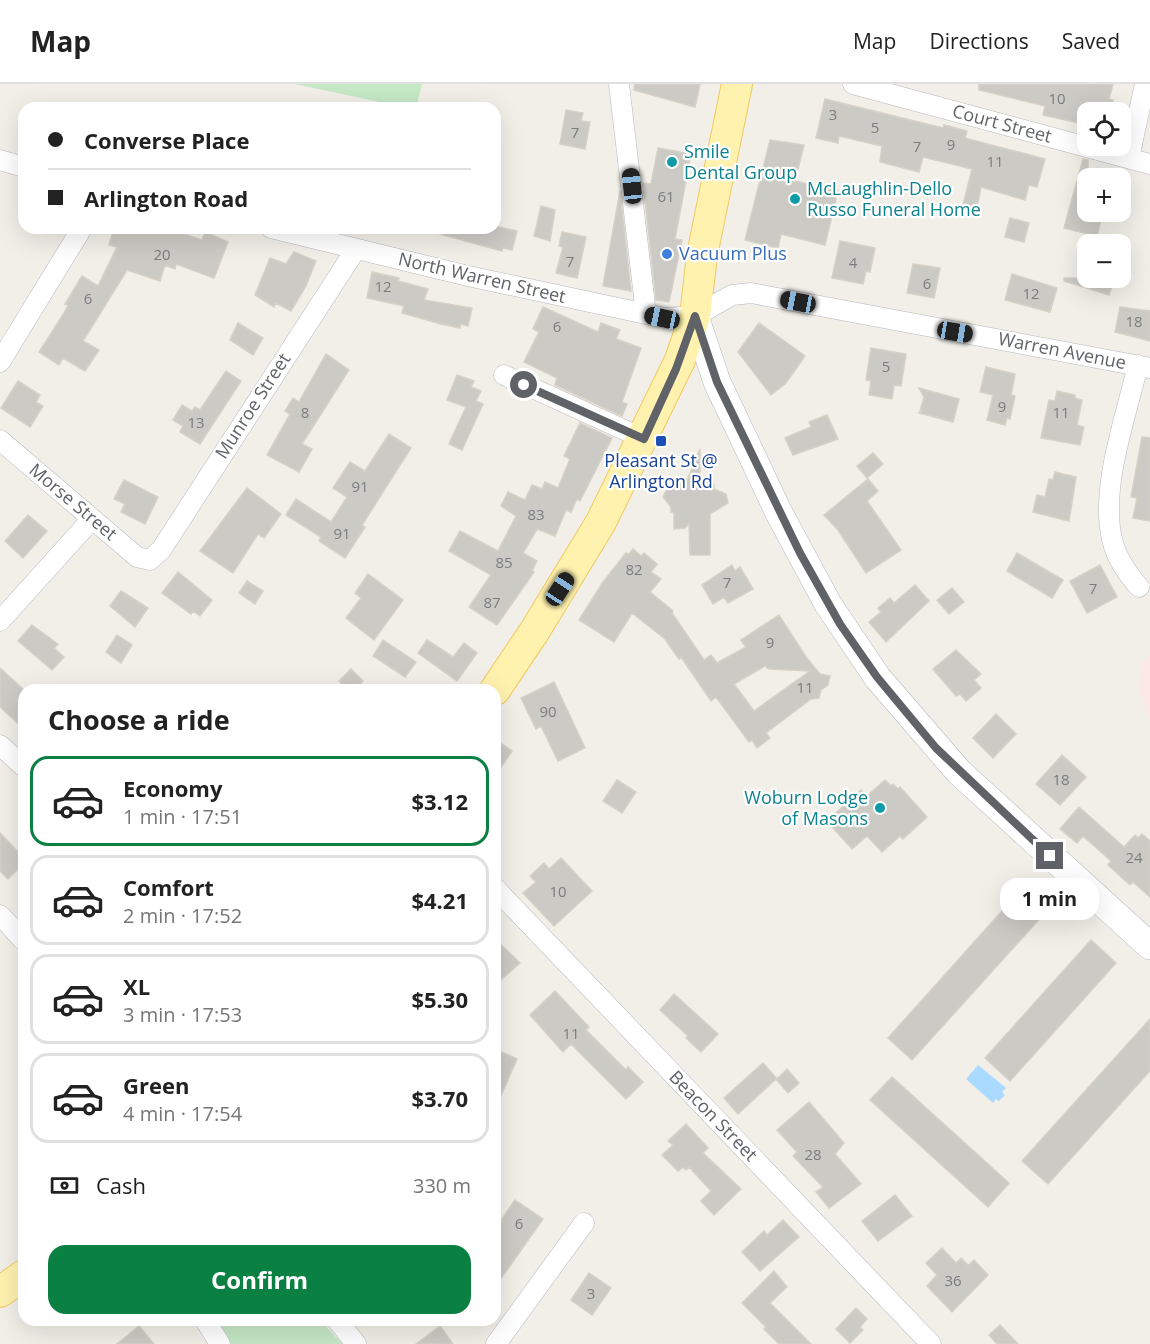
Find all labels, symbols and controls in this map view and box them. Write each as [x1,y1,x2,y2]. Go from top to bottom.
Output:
text: Map [30,22,91,60]
text: Map [853,27,896,55]
text: Directions [929,27,1029,55]
text: Saved [1062,27,1120,55]
house number: 10 [1048,88,1066,108]
street label: Court Street [950,98,1055,148]
map controls [1077,102,1131,288]
button: locate [1077,102,1131,156]
house number: 3 [829,104,837,124]
house number: 5 [871,117,879,137]
house number: 7 [571,122,579,142]
text: Converse Place [84,125,249,155]
house number: 9 [947,134,955,154]
house number: 7 [913,136,921,156]
place label: Smile Dental Group [684,139,797,184]
house number: 11 [986,151,1004,171]
marker: Smile Dental Group [665,155,679,169]
car [621,167,643,205]
button: + [1077,168,1131,222]
place label: McLaughlin-Dello Russo Funeral Home [807,176,981,221]
text: Arlington Road [84,183,248,213]
house number: 61 [657,186,675,206]
marker: McLaughlin-Dello Russo Funeral Home [788,192,802,206]
button: − [1077,234,1131,288]
place label: Vacuum Plus [679,241,787,265]
house number: 20 [153,244,171,264]
street label: North Warren Street [396,246,568,308]
marker: Vacuum Plus [660,247,674,261]
house number: 7 [566,251,574,271]
house number: 4 [849,252,858,272]
house number: 6 [923,273,931,293]
house number: 12 [374,276,392,296]
house number: 12 [1022,283,1040,303]
house number: 6 [84,288,92,308]
car [779,290,817,314]
car [643,305,681,331]
house number: 18 [1125,311,1143,331]
house number: 6 [553,316,561,336]
car [936,320,974,344]
street label: Warren Avenue [996,326,1128,374]
street label: Munroe Street [209,348,295,463]
house number: 5 [882,356,890,376]
route start [510,371,537,398]
house number: 9 [998,396,1006,416]
house number: 8 [301,402,309,422]
house number: 11 [1052,402,1070,422]
house number: 13 [187,412,205,432]
marker: Pleasant St @ Arlington Rd [654,434,668,448]
place label: Pleasant St @ Arlington Rd [604,448,718,493]
street label: Morse Street [25,457,123,545]
house number: 91 [351,476,369,496]
house number: 83 [527,504,545,524]
house number: 91 [333,523,351,543]
house number: 85 [495,552,513,572]
house number: 82 [625,559,643,579]
car [543,569,577,609]
house number: 7 [723,572,731,592]
house number: 7 [1089,578,1097,598]
house number: 87 [483,592,501,612]
house number: 9 [766,632,774,652]
house number: 11 [796,677,814,697]
text: Choose a ride [48,701,230,738]
house number: 90 [539,701,557,721]
house number: 18 [1052,769,1070,789]
text: Economy [123,773,222,803]
icon: car [51,774,105,828]
place label: Woburn Lodge of Masons [744,785,868,830]
text: $3.12 [411,786,468,816]
marker: Woburn Lodge of Masons [873,801,887,815]
text: 1 min · 17:51 [123,803,242,830]
route end [1036,842,1063,869]
house number: 24 [1125,847,1143,867]
text: Comfort [123,872,214,902]
icon: car [51,873,105,927]
callout: 1 min [1000,877,1100,919]
house number: 10 [549,881,567,901]
text: $4.21 [411,885,468,915]
text: 1 min [1022,885,1077,912]
text: 2 min · 17:52 [123,902,242,929]
text: XL [123,971,150,1001]
icon: car [51,972,105,1026]
text: $5.30 [411,984,468,1014]
text: 3 min · 17:53 [123,1001,242,1028]
house number: 11 [562,1023,580,1043]
street label: Beacon Street [664,1065,763,1166]
text: Green [123,1070,189,1100]
icon: car [51,1071,105,1125]
text: $3.70 [411,1083,468,1113]
text: 4 min · 17:54 [123,1100,242,1127]
house number: 28 [804,1144,822,1164]
icon: cash [48,1169,81,1202]
text: Cash [96,1170,146,1200]
text: 330 m [413,1172,471,1199]
house number: 6 [515,1213,523,1233]
button: Confirm [48,1245,471,1314]
house number: 36 [944,1270,962,1290]
house number: 3 [587,1283,595,1303]

